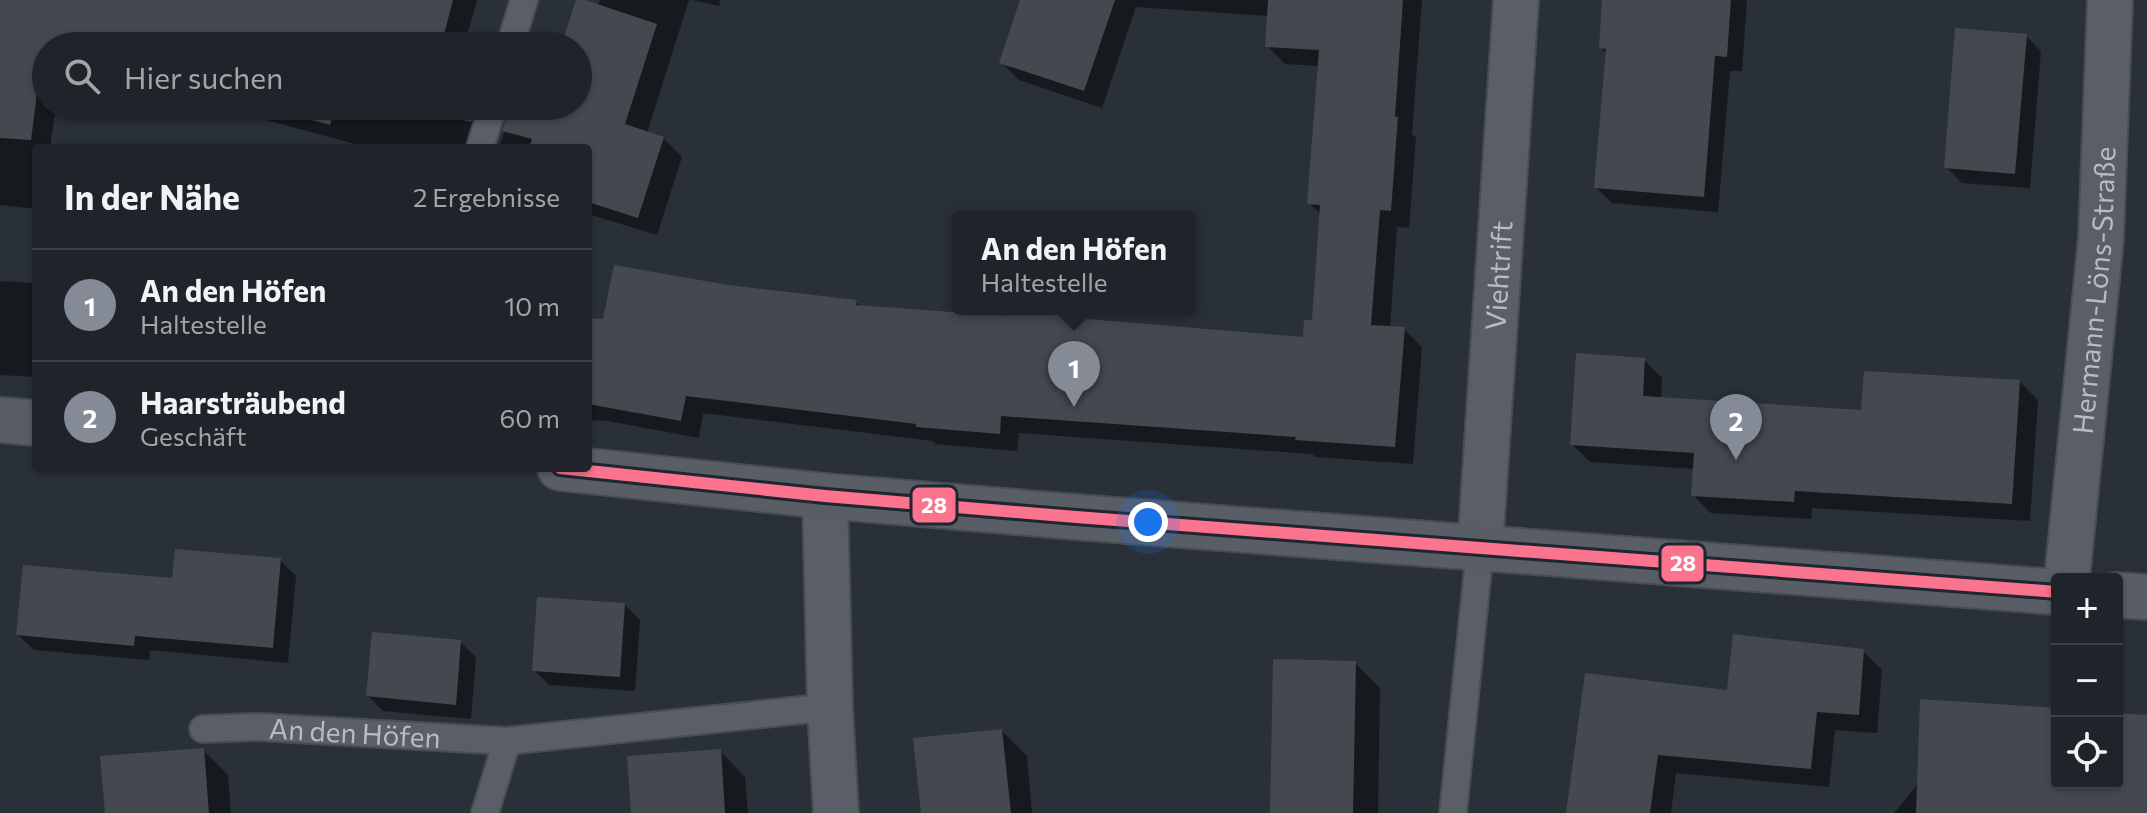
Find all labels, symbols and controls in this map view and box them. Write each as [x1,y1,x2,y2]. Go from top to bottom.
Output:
search box [32,32,592,120]
icon: search [60,54,104,98]
text: Hier suchen [124,58,283,95]
street label: Hermann-Löns-Straße [2065,146,2121,436]
text: In der Nähe [64,175,240,217]
text: 2 Ergebnisse [413,181,560,212]
popup [952,211,1196,315]
street label: Viehtrift [1477,220,1518,331]
text: An den Höfen [981,229,1167,266]
text: Haltestelle [981,266,1108,297]
text: An den Höfen [140,271,326,308]
text: 1 [84,290,96,321]
text: 10 m [504,290,560,321]
text: Haltestelle [140,308,267,339]
pin: 1 [1048,341,1100,407]
text: Haarsträubend [140,383,346,420]
pin: 2 [1710,394,1762,460]
text: 2 [83,402,97,433]
text: 60 m [500,402,560,433]
text: Geschäft [140,420,247,451]
line badge: 28 [911,486,957,524]
text: 28 [921,491,947,518]
your location [1128,502,1168,542]
line badge: 28 [1660,544,1705,583]
text: 28 [1670,549,1696,576]
map controls [2051,573,2123,789]
button: + [2051,573,2123,645]
button: − [2051,645,2123,717]
street label: An den Höfen [268,711,442,754]
button: locate [2051,717,2123,789]

